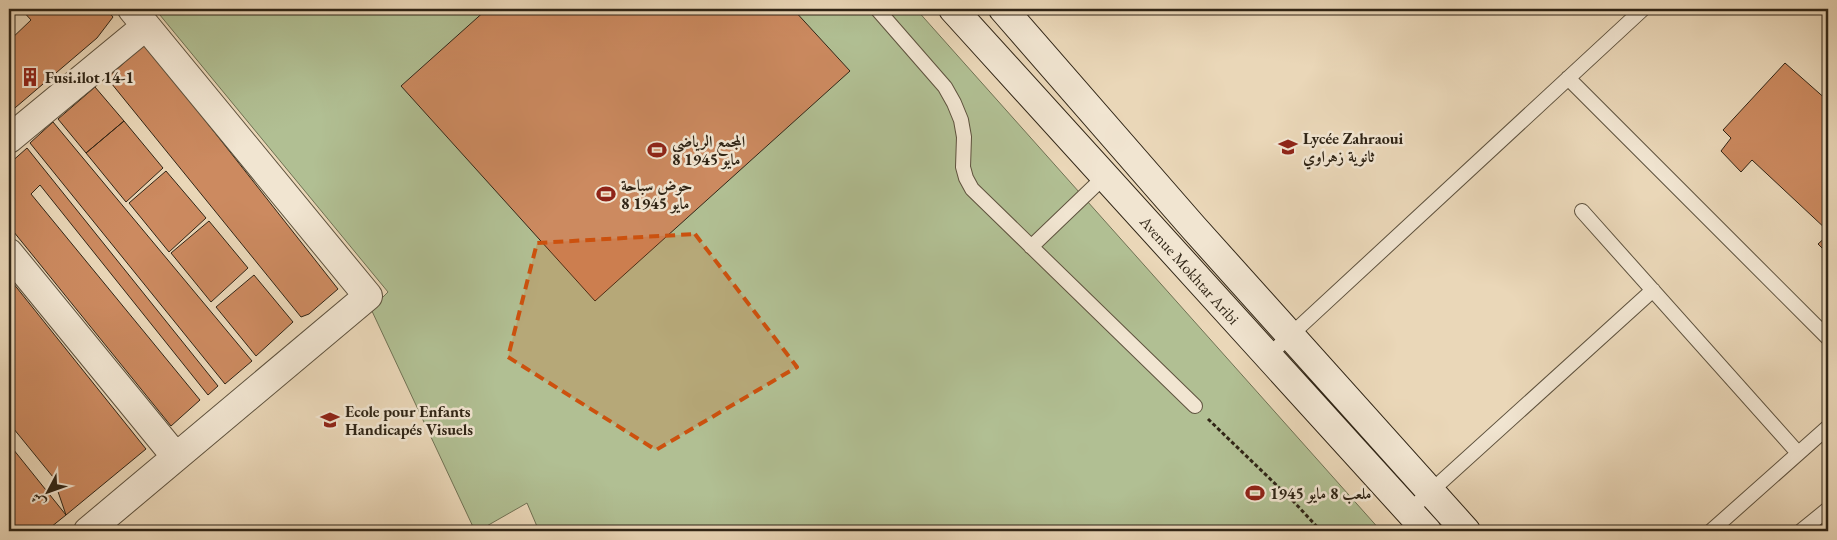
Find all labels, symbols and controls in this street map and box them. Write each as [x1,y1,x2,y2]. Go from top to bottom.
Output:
building icon: Fusi.ilot 14-1 [19,66,41,88]
place label: Fusi.ilot 14-1 [45,67,134,88]
place label: Lycée Zahraoui ثانوية زهراوي [1303,128,1404,170]
place label: المجمع الرياضي 8 مايو 1945 [672,131,745,170]
school or university icon: Lycée Zahraoui ثانوية زهراوي [1277,136,1299,158]
sports icon: المجمع الرياضي 8 مايو 1945 [646,139,668,161]
place label: حوض سباحة 8 مايو 1945 [621,175,693,214]
sports icon: حوض سباحة 8 مايو 1945 [595,183,617,205]
street label: Avenue Mokhtar Aribi [1135,211,1244,329]
place label: Ecole pour Enfants Handicapés Visuels [345,401,473,440]
school or university icon: Ecole pour Enfants Handicapés Visuels [319,409,341,431]
north arrow [22,468,72,518]
sports icon: ملعب 8 مايو 1945 [1244,482,1266,504]
place label: ملعب 8 مايو 1945 [1270,483,1372,504]
text: ش [27,489,50,512]

